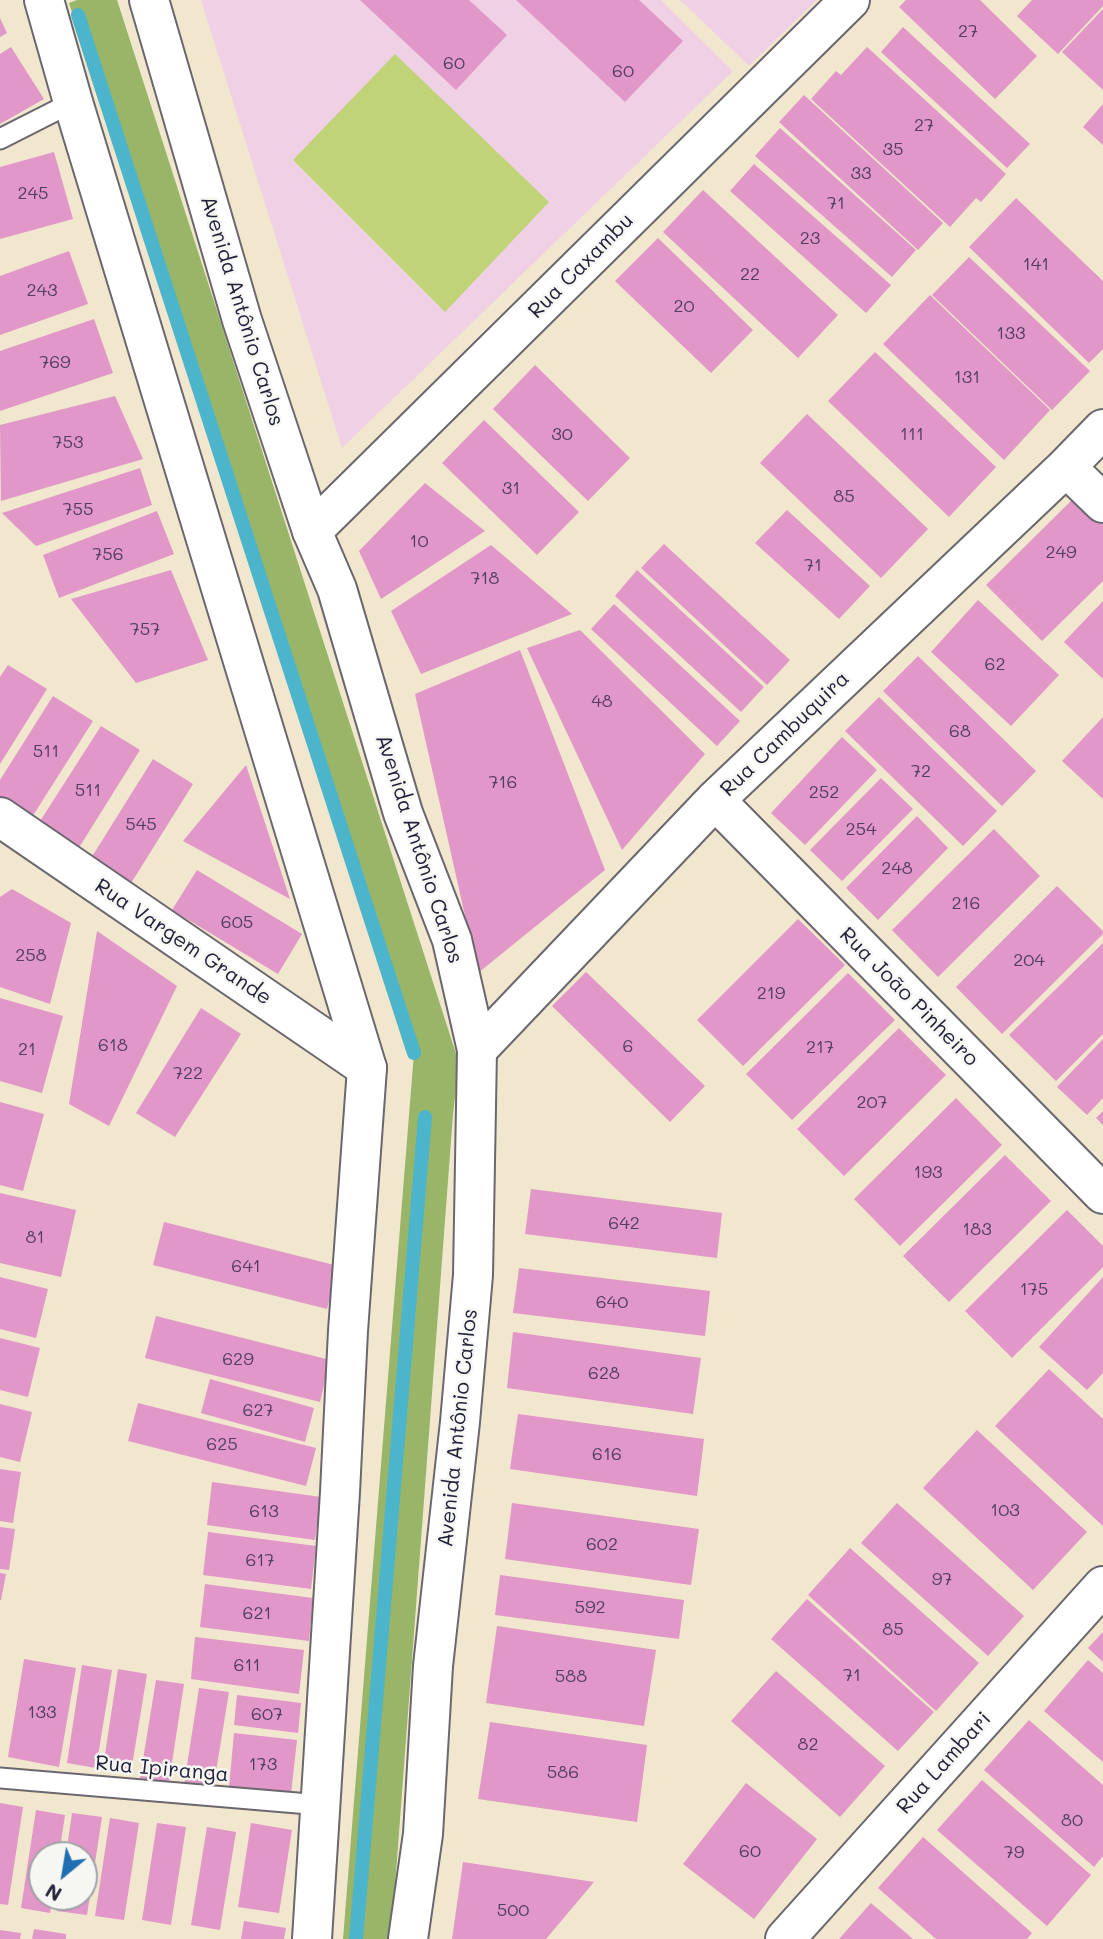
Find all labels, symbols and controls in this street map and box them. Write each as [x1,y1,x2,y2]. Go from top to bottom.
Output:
house number: 27 [958,20,978,42]
house number: 60 [443,52,465,74]
house number: 60 [612,60,634,82]
house number: 27 [914,114,934,136]
house number: 35 [882,138,904,160]
house number: 33 [850,162,872,184]
house number: 245 [17,182,49,204]
house number: 71 [827,192,845,214]
street label: Avenida Antônio Carlos [195,193,289,429]
street label: Rua Caxambu [523,208,639,324]
house number: 23 [800,227,820,249]
house number: 141 [1023,253,1049,275]
house number: 22 [740,263,760,285]
house number: 243 [26,279,58,301]
house number: 20 [673,295,695,317]
house number: 133 [996,322,1026,344]
house number: 769 [39,351,71,373]
house number: 131 [954,366,980,388]
house number: 30 [551,423,573,445]
house number: 111 [900,423,924,445]
house number: 753 [52,431,84,453]
house number: 31 [502,477,520,499]
house number: 85 [833,485,855,507]
house number: 755 [63,498,93,520]
house number: 10 [409,530,429,552]
house number: 249 [1045,541,1077,563]
house number: 756 [92,543,124,565]
house number: 71 [804,554,822,576]
house number: 718 [471,567,499,589]
house number: 757 [130,618,160,640]
house number: 62 [985,653,1005,675]
street label: Rua Cambuquira [715,666,855,802]
house number: 48 [591,690,613,712]
house number: 68 [949,720,971,742]
street label: Avenida Antônio Carlos [370,731,468,967]
house number: 511 [33,740,59,762]
house number: 72 [911,760,931,782]
house number: 716 [489,771,517,793]
house number: 511 [75,779,101,801]
house number: 252 [809,781,839,803]
house number: 545 [125,813,157,835]
house number: 254 [845,818,877,840]
house number: 248 [881,857,913,879]
street label: Rua Vargem Grande [90,873,276,1011]
house number: 216 [952,892,980,914]
house number: 605 [221,911,253,933]
street label: Rua João Pinheiro [834,922,984,1072]
house number: 258 [15,944,47,966]
house number: 204 [1013,949,1045,971]
house number: 219 [757,982,785,1004]
house number: 618 [98,1034,128,1056]
house number: 6 [623,1035,633,1057]
house number: 217 [806,1036,834,1058]
house number: 21 [18,1038,36,1060]
house number: 722 [173,1062,203,1084]
house number: 207 [856,1091,888,1113]
house number: 193 [913,1161,943,1183]
house number: 642 [608,1212,640,1234]
house number: 183 [962,1218,992,1240]
house number: 81 [26,1226,44,1248]
house number: 641 [231,1255,261,1277]
house number: 175 [1020,1278,1048,1300]
house number: 640 [596,1291,628,1313]
street label: Avenida Antônio Carlos [433,1308,483,1548]
house number: 629 [222,1348,254,1370]
house number: 628 [588,1362,620,1384]
house number: 627 [243,1399,273,1421]
house number: 625 [206,1433,238,1455]
house number: 616 [592,1443,622,1465]
house number: 103 [990,1499,1020,1521]
house number: 613 [249,1500,279,1522]
house number: 602 [586,1533,618,1555]
house number: 617 [246,1549,274,1571]
house number: 97 [932,1568,952,1590]
house number: 592 [574,1596,606,1618]
house number: 621 [243,1602,271,1624]
house number: 85 [882,1618,904,1640]
house number: 611 [234,1654,260,1676]
house number: 71 [843,1664,861,1686]
house number: 588 [555,1665,587,1687]
house number: 133 [27,1701,57,1723]
house number: 607 [251,1703,283,1725]
street label: Rua Lambari [891,1707,997,1819]
house number: 82 [798,1733,818,1755]
street label: Rua Ipiranga [94,1751,230,1787]
house number: 173 [249,1753,277,1775]
house number: 586 [547,1761,579,1783]
house number: 80 [1061,1809,1083,1831]
house number: 60 [739,1840,761,1862]
north arrow [28,1841,98,1911]
house number: 79 [1004,1841,1024,1863]
text: N [41,1878,66,1907]
house number: 500 [497,1899,529,1921]

